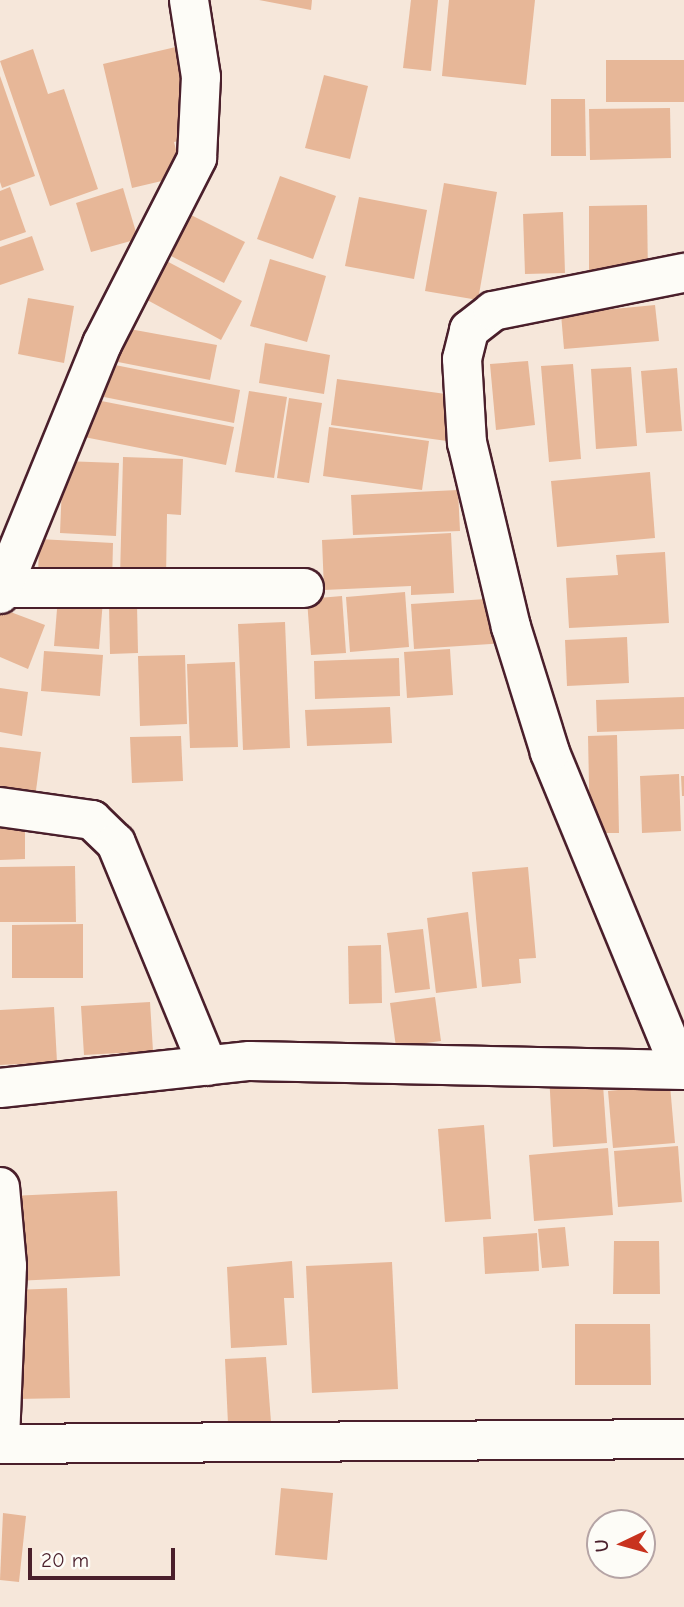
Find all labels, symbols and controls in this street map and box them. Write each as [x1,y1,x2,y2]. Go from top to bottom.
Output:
north arrow [586,1509,656,1579]
scale bar [32,1534,178,1578]
text: U [591,1538,614,1553]
text: 20 m [41,1548,89,1572]

